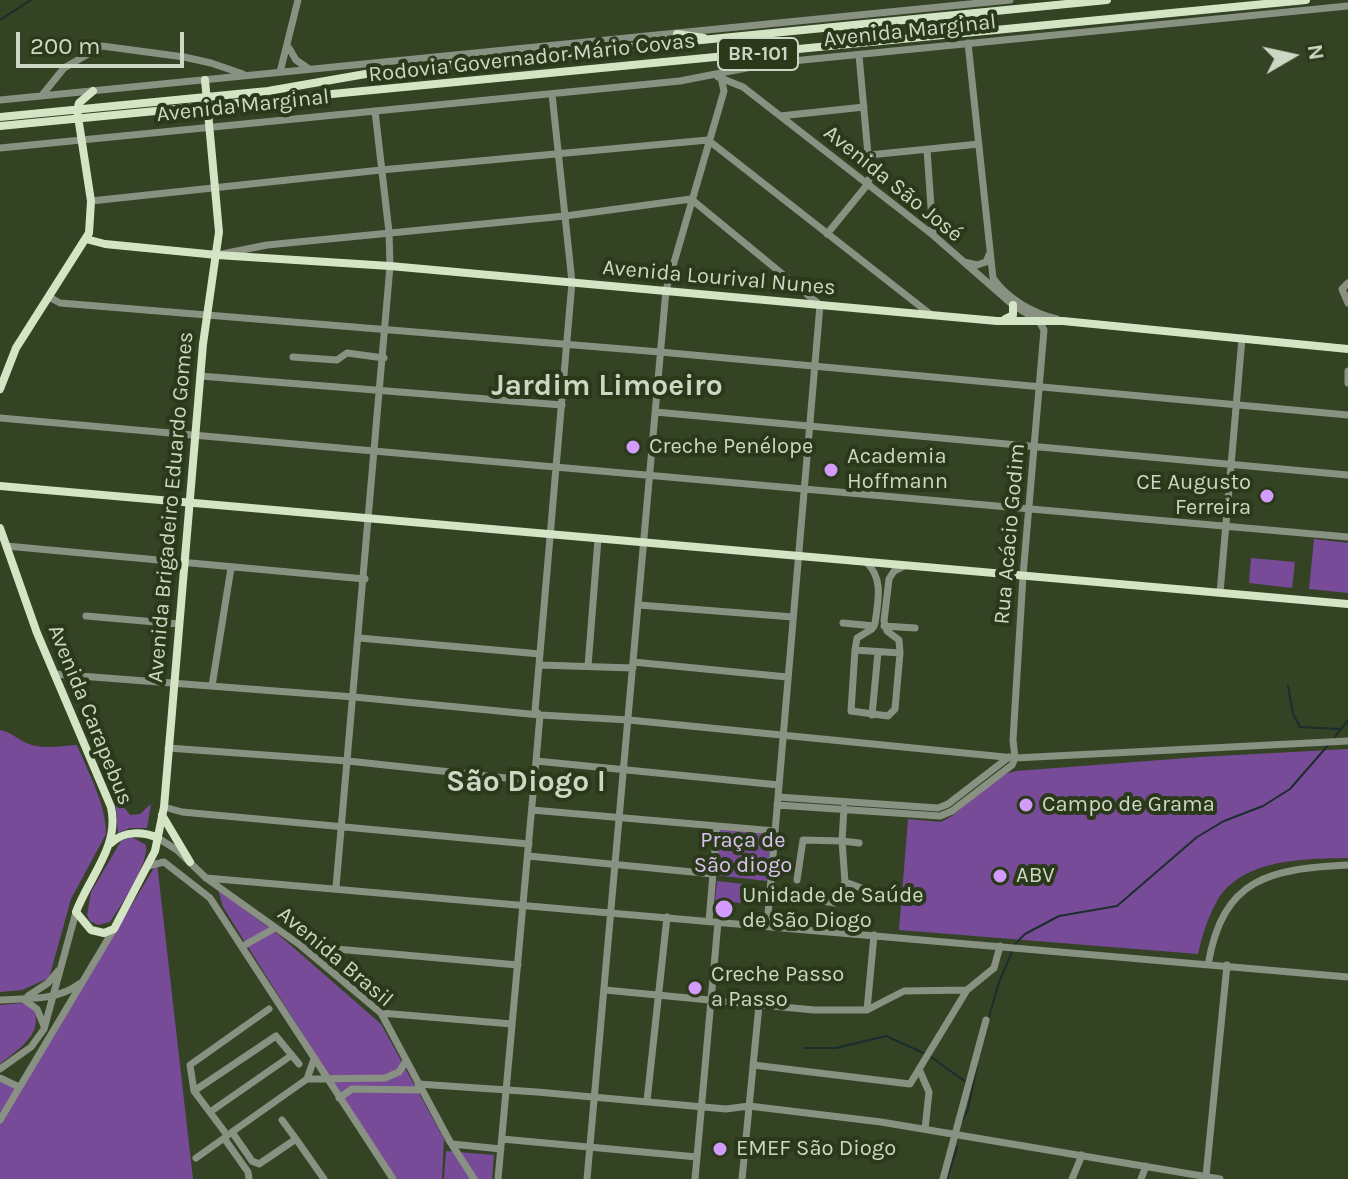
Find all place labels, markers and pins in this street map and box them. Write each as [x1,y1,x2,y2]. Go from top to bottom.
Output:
place label: Creche Penélope [649,434,813,460]
marker: Creche Penélope [624,438,642,456]
place label: Academia Hoffmann [847,444,948,496]
marker: Academia Hoffmann [822,461,840,479]
place label: CE Augusto Ferreira [1136,470,1251,522]
marker: CE Augusto Ferreira [1258,487,1276,505]
place label: Campo de Grama [1042,792,1215,818]
marker: Campo de Grama [1017,796,1035,814]
place label: ABV [1016,863,1055,889]
marker: ABV [991,867,1009,885]
place label: Unidade de Saúde de São Diogo [742,883,924,934]
marker: Unidade de Saúde de São Diogo [713,898,735,920]
place label: Creche Passo a Passo [711,962,844,1014]
marker: Creche Passo a Passo [686,979,704,997]
place label: EMEF São Diogo [736,1136,896,1162]
marker: EMEF São Diogo [711,1140,729,1158]

